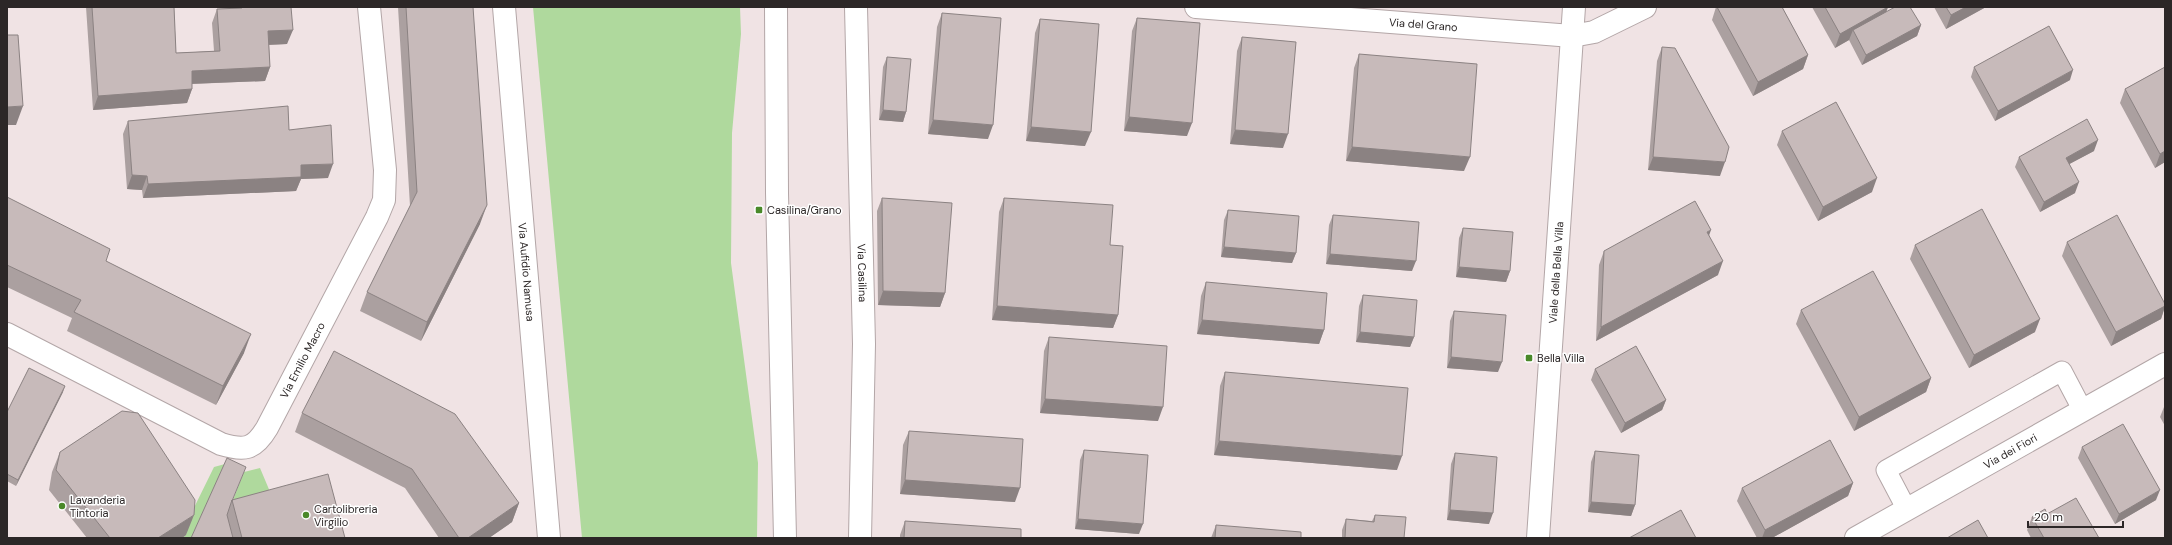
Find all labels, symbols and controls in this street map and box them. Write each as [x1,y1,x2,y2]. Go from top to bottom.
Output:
street label: Via del Grano [1389,15,1458,34]
place label: Casilina/Grano [767,203,842,217]
marker: Casilina/Grano [754,205,764,215]
street label: Viale della Bella Villa [1546,221,1566,324]
street label: Via Aufidio Namusa [515,222,538,322]
street label: Via Casilina [855,244,870,302]
street label: Via Emilio Macro [277,320,328,401]
place label: Bella Villa [1537,351,1585,365]
marker: Bella Villa [1524,353,1534,363]
street label: Via dei Fiori [1981,430,2040,472]
place label: Lavanderia Tintoria [70,493,125,520]
marker: Lavanderia Tintoria [57,501,67,511]
place label: Cartolibreria Virgilio [314,502,377,529]
scale bar [2028,503,2123,529]
text: 20 m [2034,509,2063,525]
marker: Cartolibreria Virgilio [301,510,311,520]

